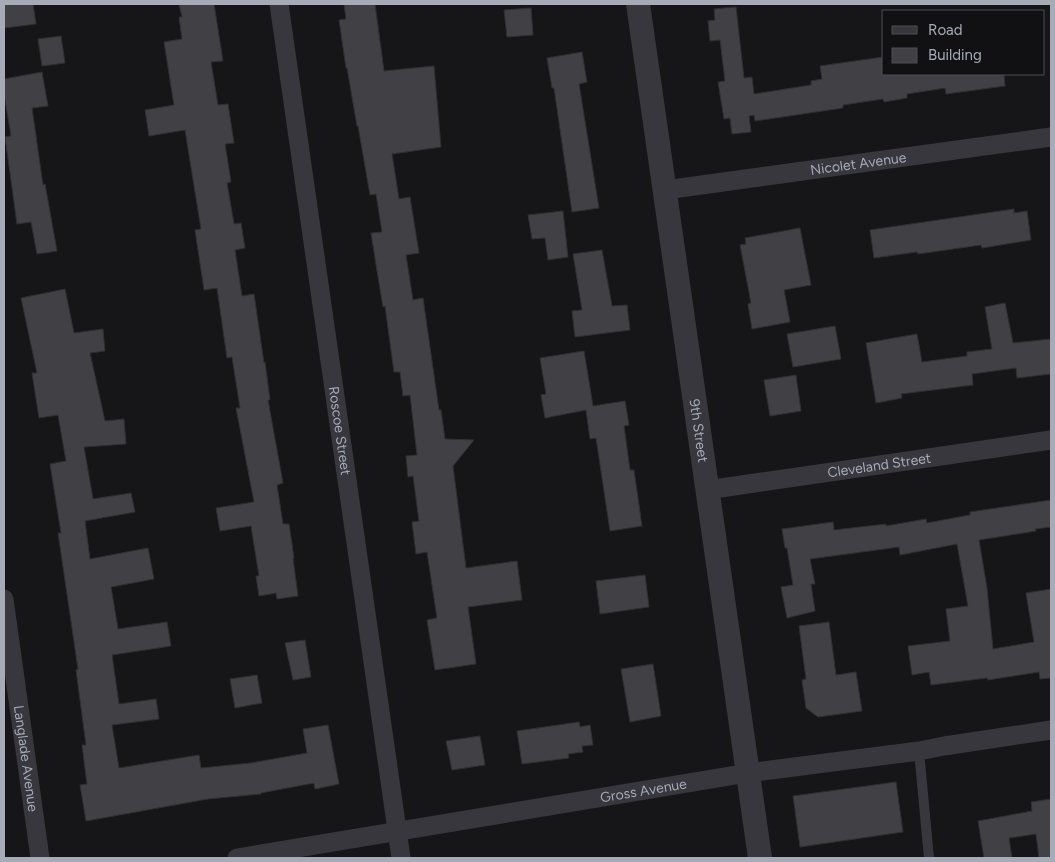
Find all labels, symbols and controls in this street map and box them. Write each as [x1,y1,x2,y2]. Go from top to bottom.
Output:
legend [882,10,1045,75]
text: Road [928,21,963,39]
text: Building [928,46,982,64]
street label: Nicolet Avenue [809,148,908,178]
street label: Roscoe Street [325,385,355,476]
street label: 9th Street [686,398,712,463]
street label: Cleveland Street [826,449,932,481]
street label: Langlade Avenue [10,704,42,813]
street label: Gross Avenue [599,775,688,806]

